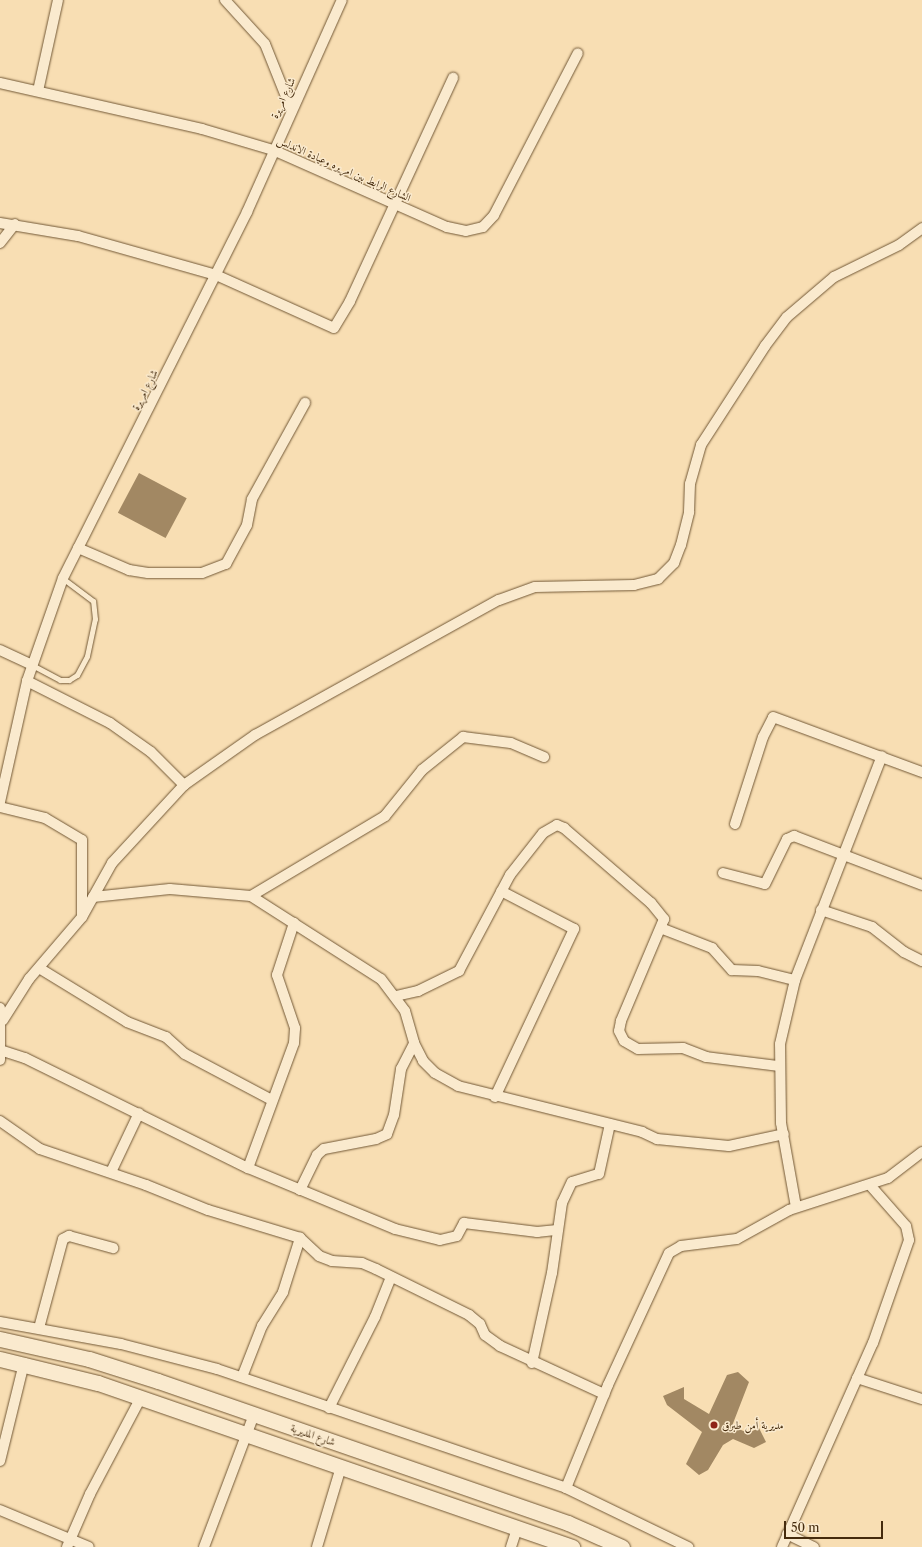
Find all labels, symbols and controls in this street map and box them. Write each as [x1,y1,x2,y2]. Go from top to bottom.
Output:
street label: شارع امريرة [268,75,298,121]
street label: الشارع الرابط بين امريره وعيادة الاندلس [275,133,413,205]
street label: شارع امريرة [129,368,161,412]
place label: مديرية أمن طبرق [722,1418,784,1432]
marker: مديرية أمن طبرق [709,1420,719,1430]
street label: شارع المديرية [289,1421,337,1449]
scale bar [786,1513,885,1539]
text: 50 m [791,1520,820,1535]

